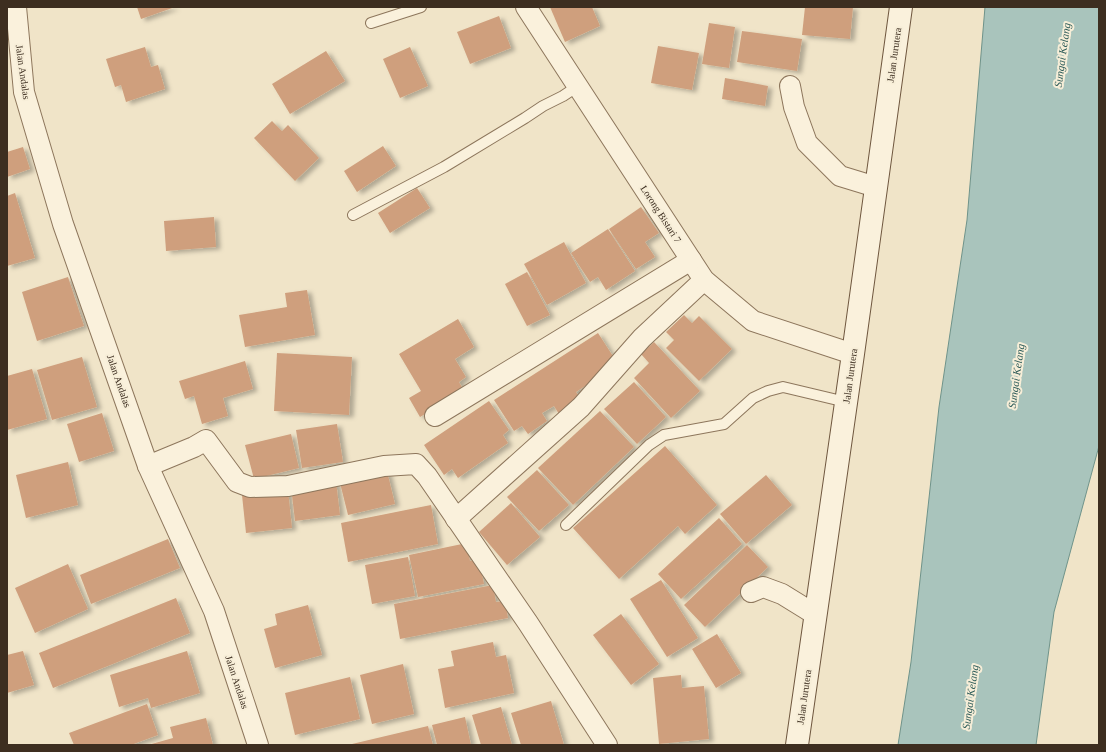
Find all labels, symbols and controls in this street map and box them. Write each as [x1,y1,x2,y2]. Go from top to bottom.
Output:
water label: Sungai Kelang [1052,21,1073,88]
street label: Jalan Jurutera [885,26,903,83]
street label: Jalan Andalas [14,44,32,100]
street label: Lorong Bistari 7 [638,183,684,245]
water label: Sungai Kelang [1006,342,1027,409]
street label: Jalan Jurutera [841,347,859,404]
street label: Jalan Andalas [105,353,133,409]
street label: Jalan Andalas [223,654,251,710]
water label: Sungai Kelang [960,663,981,730]
street label: Jalan Jurutera [795,668,813,725]

